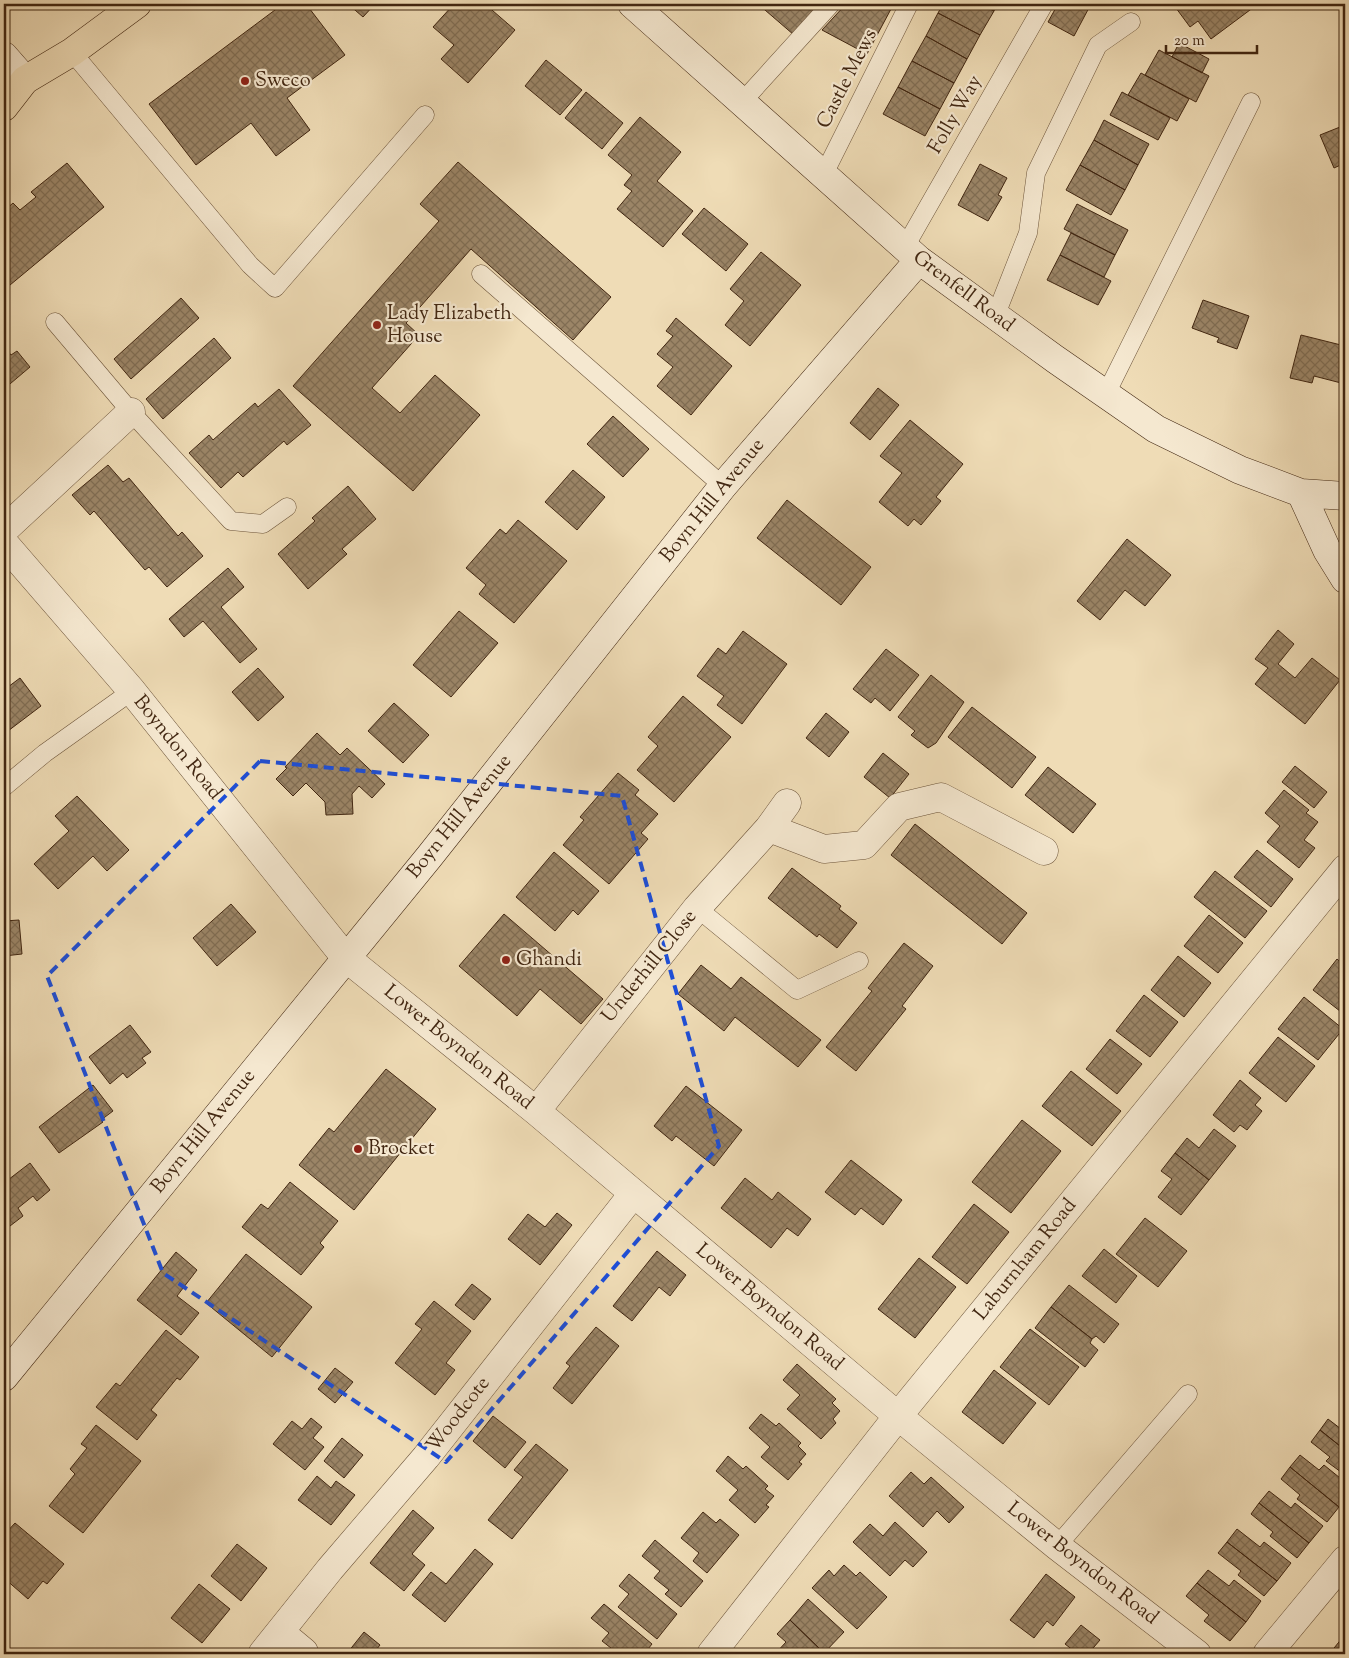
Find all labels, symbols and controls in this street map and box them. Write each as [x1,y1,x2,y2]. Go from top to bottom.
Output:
scale bar [1166,22,1258,54]
street label: Castle Mews [810,24,886,134]
text: 20 m [1174,31,1205,52]
place label: Sweco [255,67,311,96]
street label: Folly Way [922,70,990,160]
marker: Sweco [239,75,251,87]
street label: Grenfell Road [906,244,1020,340]
place label: Lady Elizabeth House [387,300,512,352]
marker: Lady Elizabeth House [371,319,383,331]
street label: Boyn Hill Avenue [654,433,772,569]
street label: Boyndon Road [126,689,228,807]
street label: Boyn Hill Avenue [401,749,519,885]
street label: Underhill Close [595,904,705,1030]
place label: Ghandi [516,946,582,975]
marker: Ghandi [500,954,512,966]
street label: Lower Boyndon Road [377,978,539,1118]
street label: Boyn Hill Avenue [145,1064,263,1200]
place label: Brocket [368,1135,435,1164]
marker: Brocket [352,1143,364,1155]
street label: Laburnham Road [968,1193,1084,1327]
street label: Lower Boyndon Road [689,1237,849,1379]
street label: Woodcote [420,1371,498,1459]
street label: Lower Boyndon Road [1000,1495,1164,1633]

